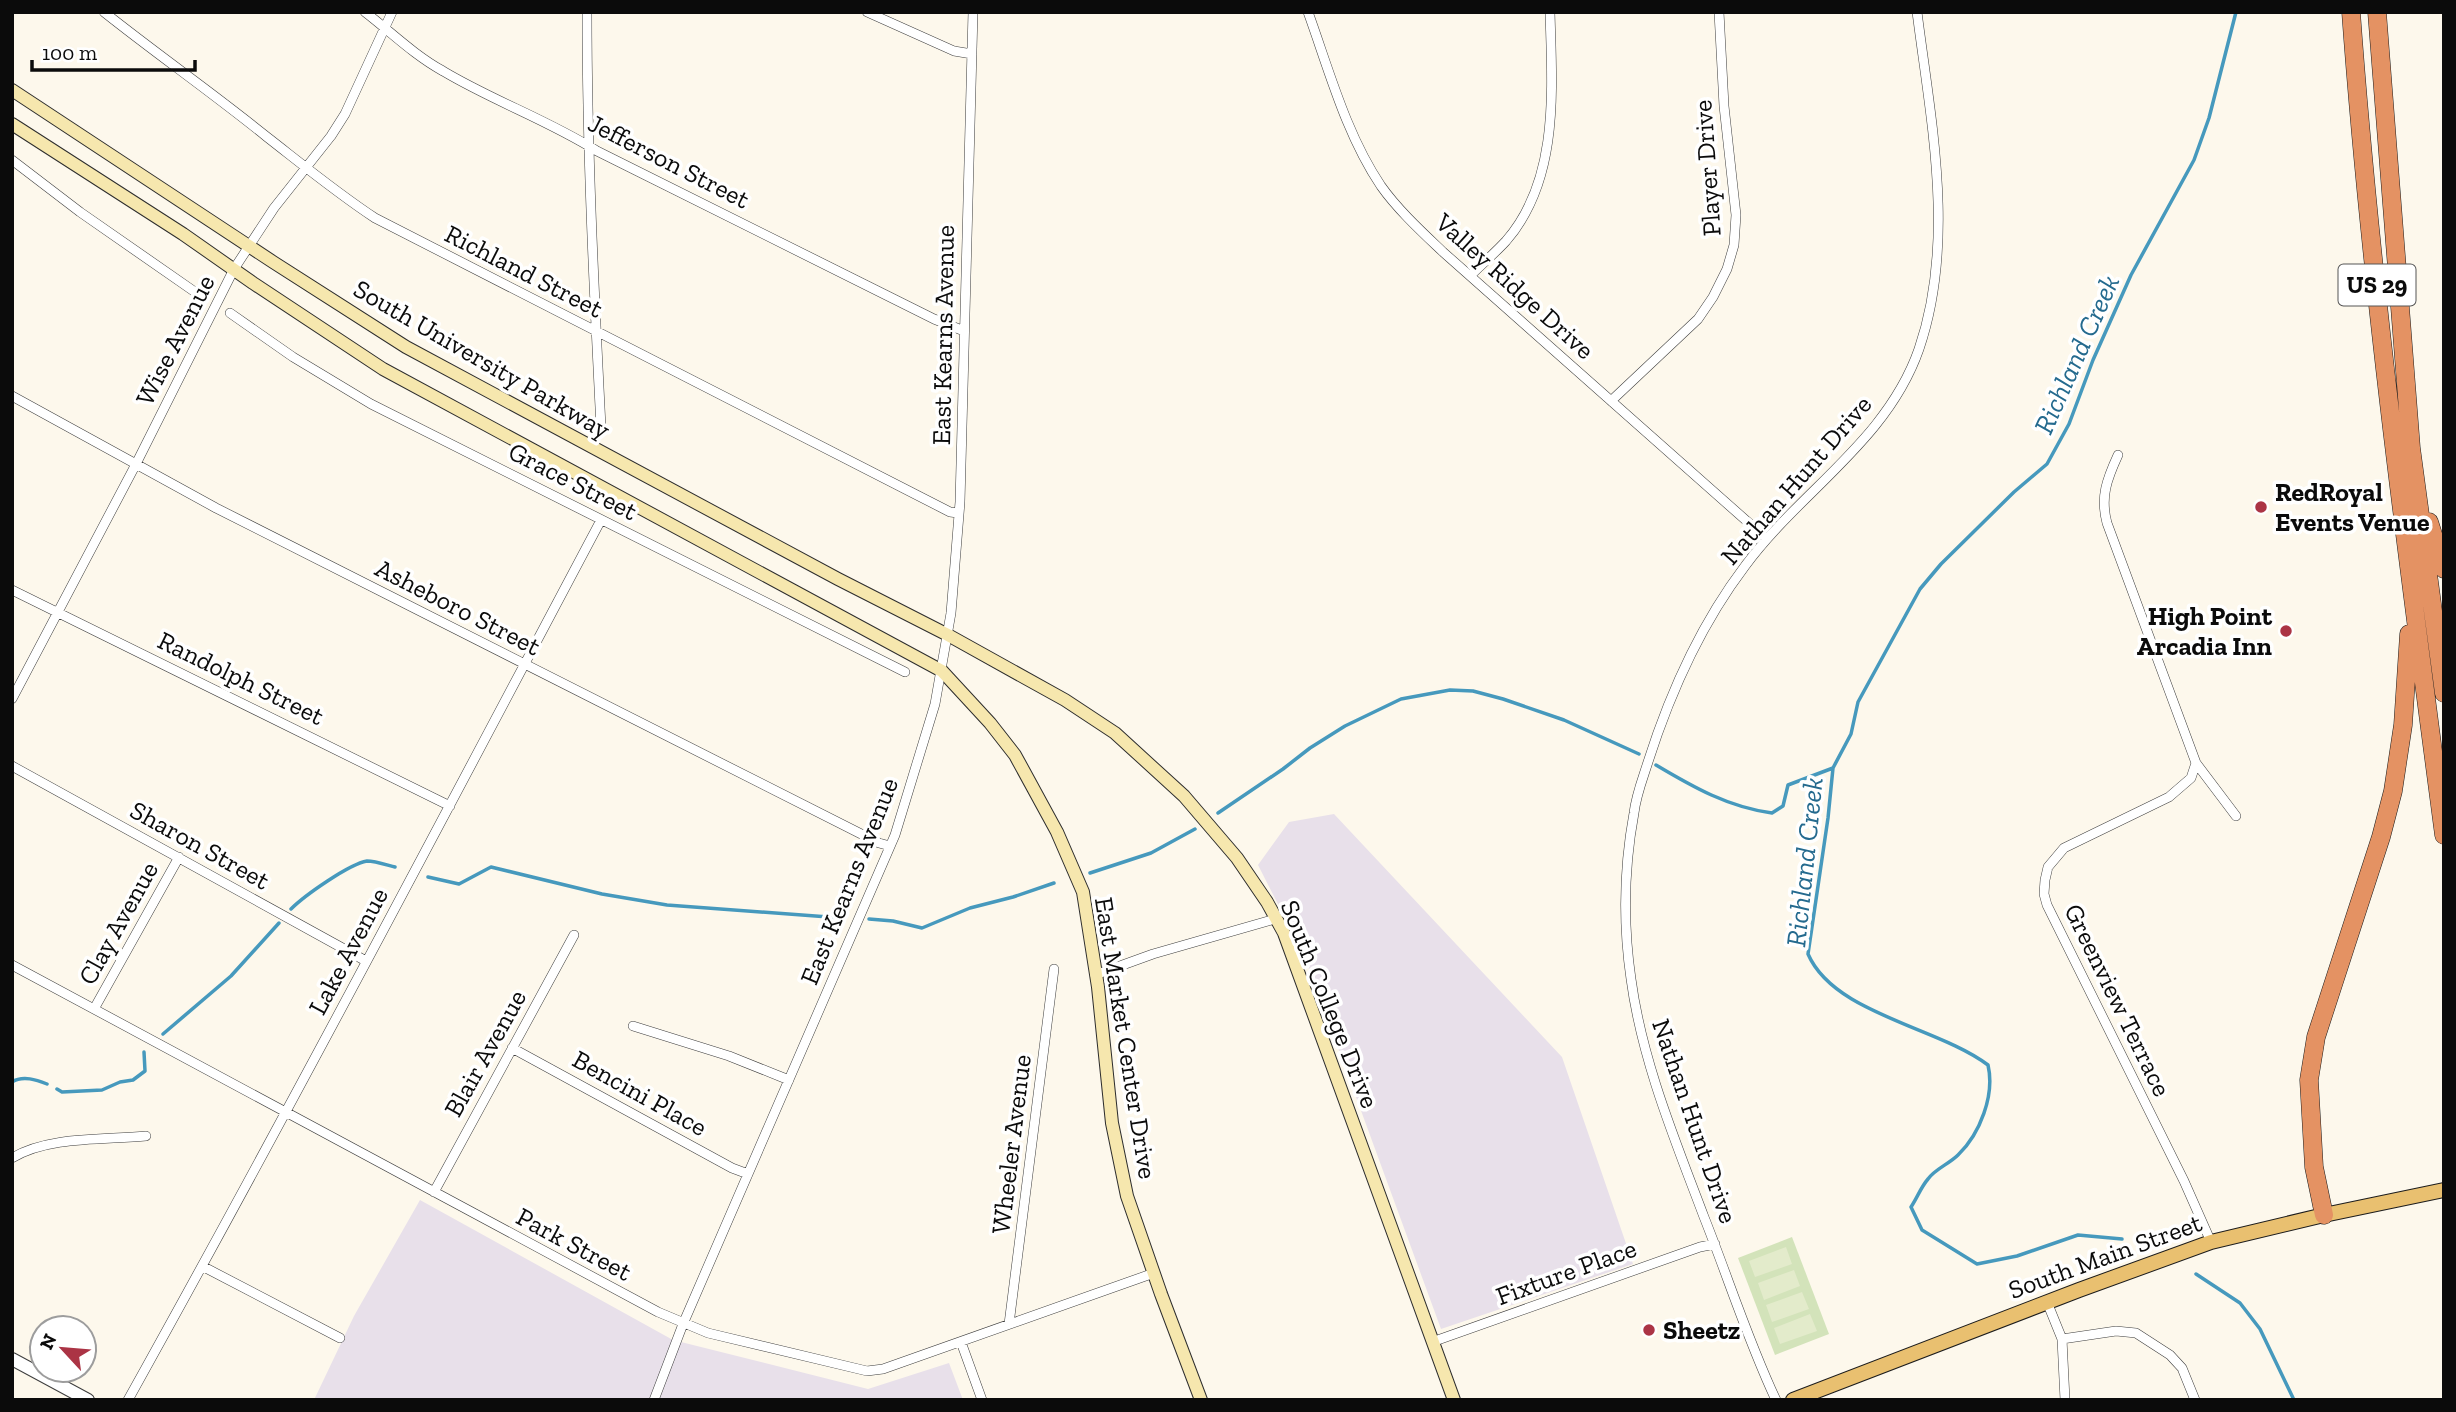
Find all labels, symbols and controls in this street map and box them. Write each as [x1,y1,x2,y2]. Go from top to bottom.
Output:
scale bar [32,28,194,72]
text: 100 m [42,40,97,65]
street label: Player Drive [1686,99,1728,237]
street label: Jefferson Street [583,107,755,215]
street label: Valley Ridge Drive [1428,205,1601,366]
street label: Richland Street [440,217,609,325]
street label: East Kearns Avenue [925,225,961,445]
road number: US 29 [2338,264,2416,306]
street label: Wise Avenue [128,269,222,411]
water label: Richland Creek [2027,270,2126,439]
street label: South University Parkway [348,272,617,446]
street label: Nathan Hunt Drive [1714,389,1878,571]
street label: Grace Street [503,435,643,527]
place label: RedRoyal Events Venue [2275,476,2430,538]
marker: RedRoyal Events Venue [2253,499,2269,515]
street label: Asheboro Street [370,552,546,662]
place label: High Point Arcadia Inn [2137,600,2273,662]
marker: High Point Arcadia Inn [2278,623,2294,639]
street label: Randolph Street [153,624,330,732]
street label: East Kearns Avenue [793,773,905,989]
water label: Richland Creek [1779,776,1830,949]
street label: Sharon Street [125,794,276,897]
street label: Clay Avenue [71,856,165,990]
street label: Lake Avenue [301,882,395,1020]
street label: East Market Center Drive [1088,895,1164,1181]
street label: South College Drive [1274,895,1386,1113]
street label: Greenview Terrace [2058,899,2178,1101]
street label: Blair Avenue [437,984,533,1122]
street label: Nathan Hunt Drive [1645,1015,1745,1227]
street label: Bencini Place [567,1043,713,1143]
street label: Wheeler Avenue [984,1053,1038,1235]
street label: Park Street [511,1200,637,1288]
street label: South Main Street [2004,1206,2206,1306]
street label: Fixture Place [1491,1232,1641,1312]
north arrow [28,1314,98,1384]
place label: Sheetz [1663,1314,1740,1346]
marker: Sheetz [1641,1322,1657,1338]
text: N [35,1330,62,1353]

